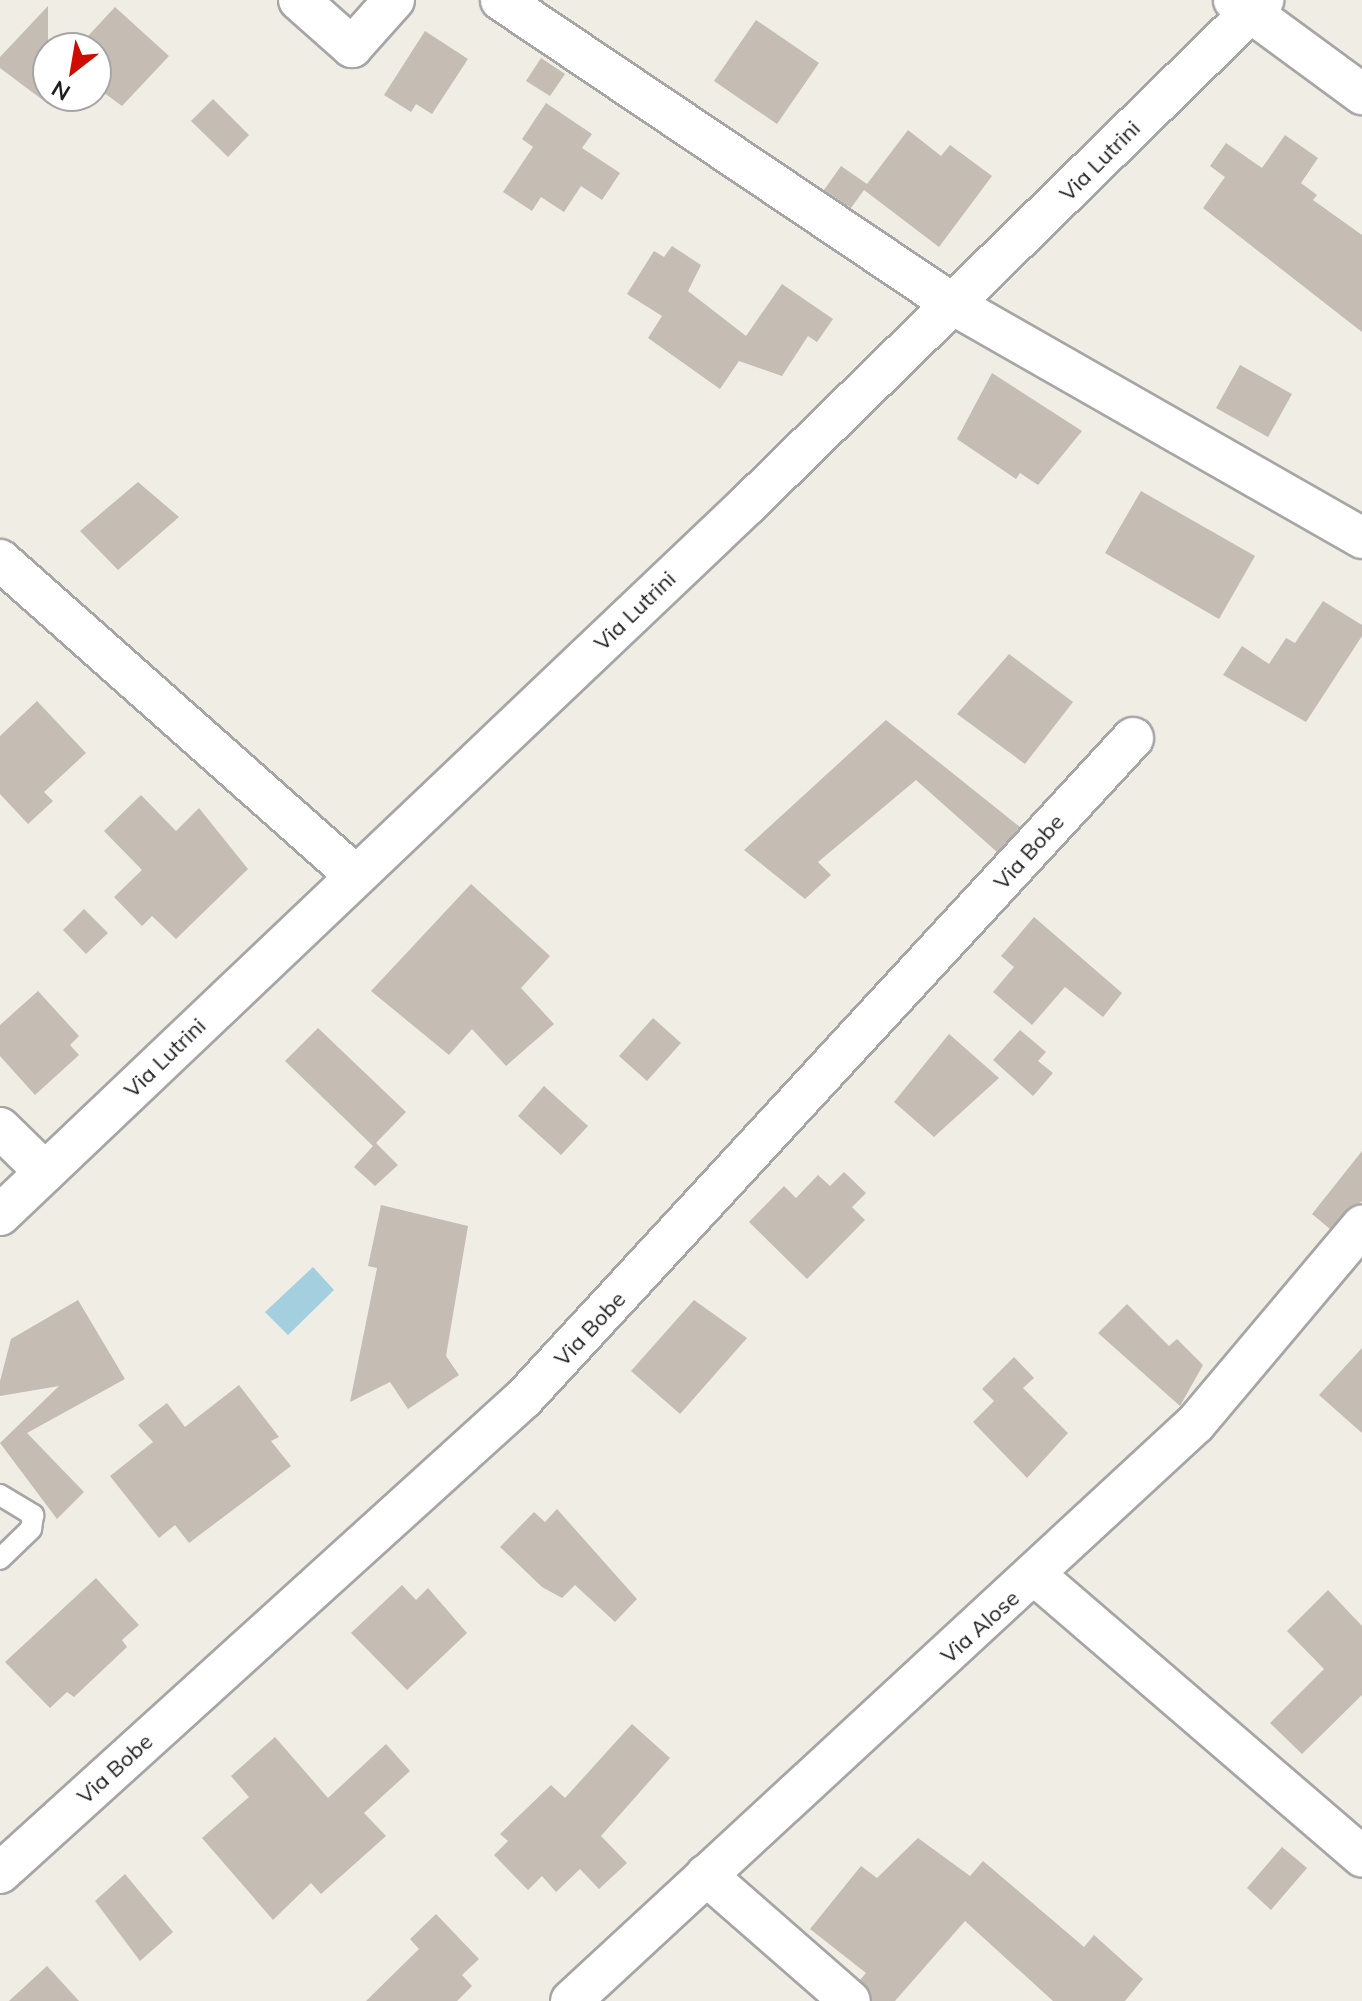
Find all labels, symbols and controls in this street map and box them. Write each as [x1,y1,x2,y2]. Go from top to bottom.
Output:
north arrow [32,32,112,112]
text: N [46,75,75,107]
street label: Via Lutrini [1054,115,1146,207]
street label: Via Lutrini [589,566,681,656]
street label: Via Bobe [988,809,1070,895]
street label: Via Lutrini [119,1013,211,1103]
street label: Via Bobe [549,1286,631,1372]
street label: Via Alose [935,1585,1025,1669]
street label: Via Bobe [72,1728,158,1810]

